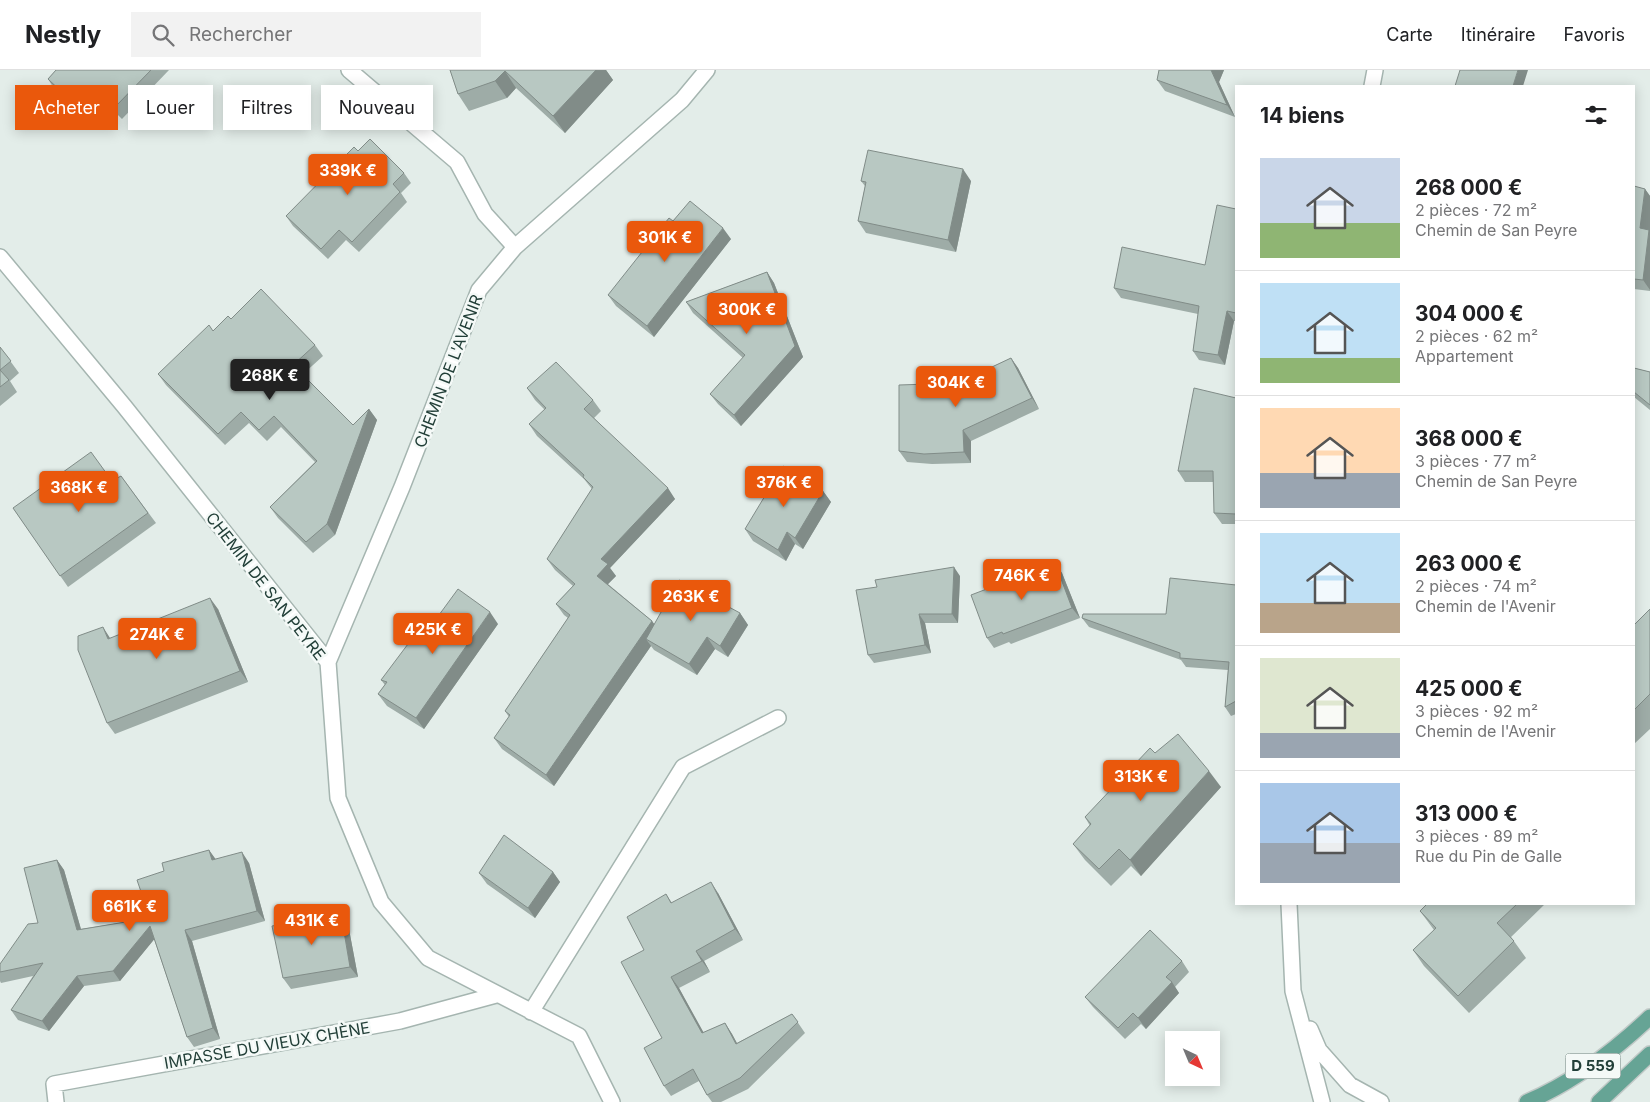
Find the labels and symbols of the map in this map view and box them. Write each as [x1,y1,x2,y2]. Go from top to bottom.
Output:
pin: 339K € [307,154,389,196]
pin: 301K € [624,220,706,263]
street label: CHEMIN DE L'AVENIR [410,292,486,450]
pin: 300K € [706,292,788,335]
pin: 268K € [229,358,311,401]
pin: 304K € [915,366,997,408]
pin: 376K € [743,466,825,508]
pin: 368K € [38,470,120,513]
street label: CHEMIN DE SAN PEYRE [202,508,330,664]
pin: 746K € [981,558,1063,601]
pin: 263K € [650,580,732,622]
pin: 425K € [392,612,474,655]
pin: 274K € [116,618,198,660]
pin: 313K € [1100,760,1182,802]
pin: 661K € [89,890,171,932]
pin: 431K € [271,904,353,946]
street label: IMPASSE DU VIEUX CHÈNE [163,1017,371,1073]
north arrow [1165,1031,1220,1086]
road number: D 559 [1566,1054,1620,1078]

